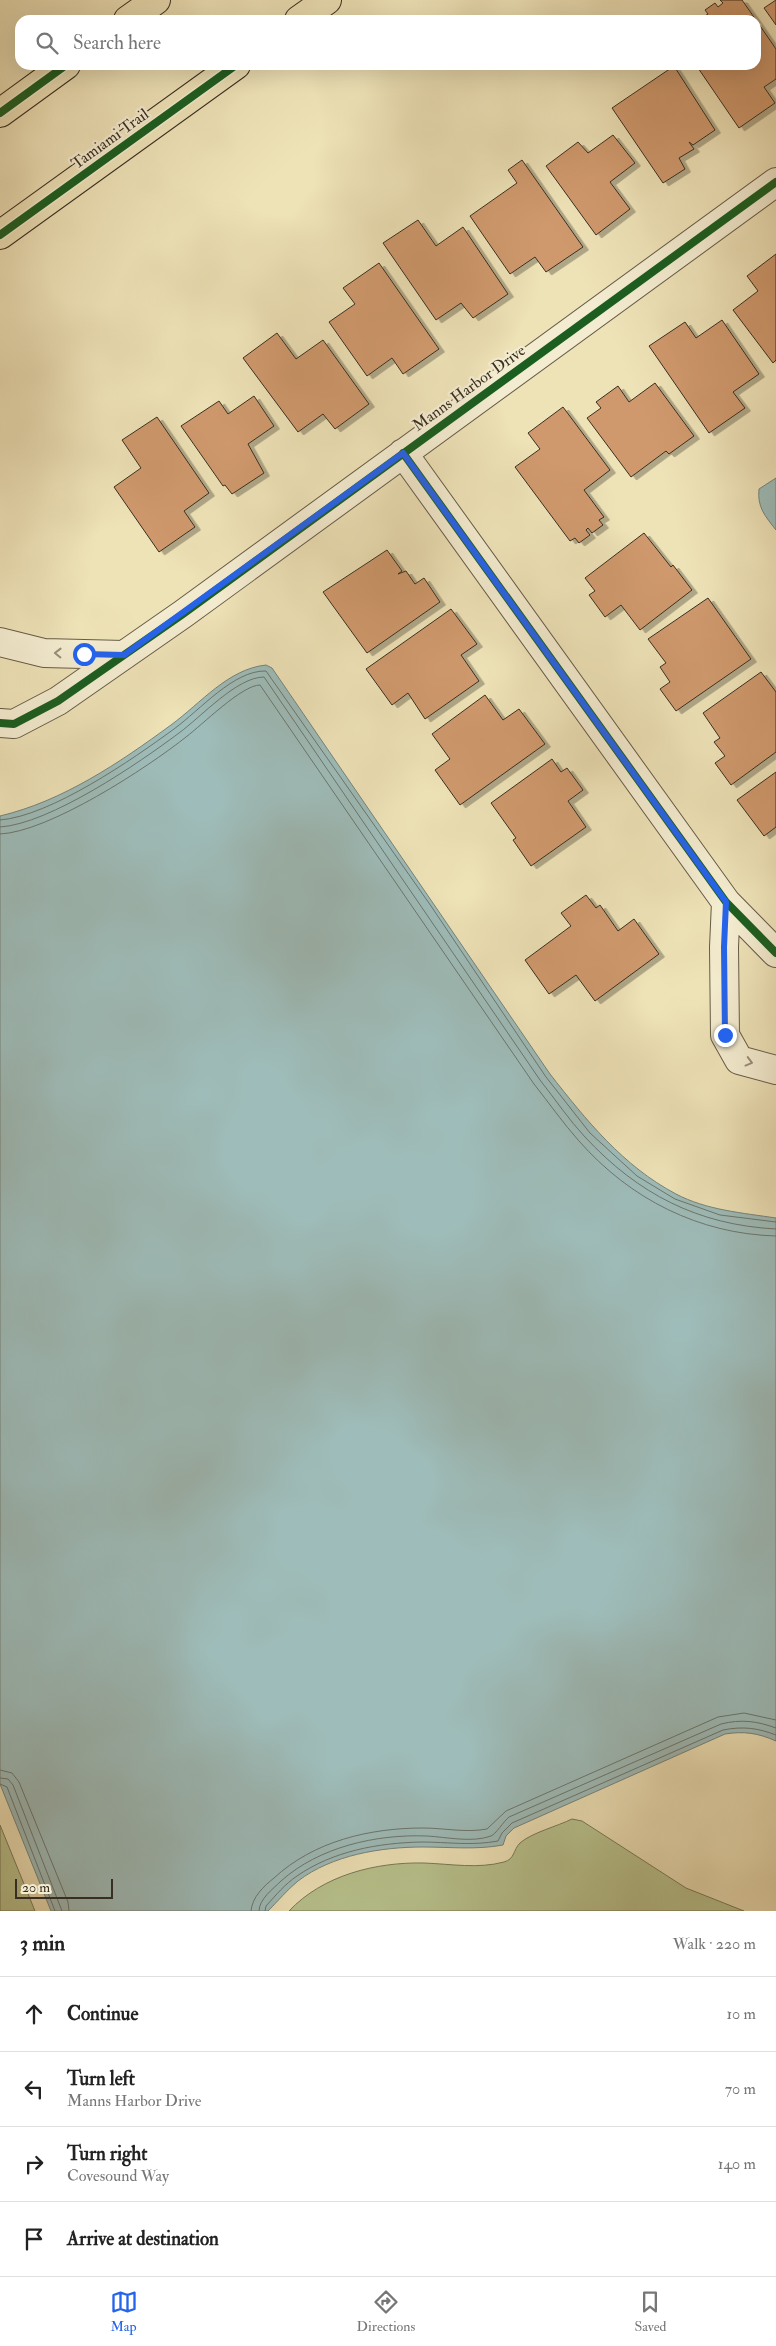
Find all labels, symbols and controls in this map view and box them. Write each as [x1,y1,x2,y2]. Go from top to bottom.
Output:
search box [15,15,761,70]
icon: search [33,29,61,57]
text: Search here [73,31,161,55]
street label: Tamiami Trail [67,104,153,174]
street label: Manns Harbor Drive [409,340,530,436]
route start [73,643,96,666]
one-way arrow [53,648,61,658]
route end [714,1024,737,1047]
one-way arrow [744,1057,752,1067]
scale bar [15,1876,112,1899]
text: 20 m [22,1879,50,1896]
text: 3 min [20,1930,65,1957]
text: Walk · 220 m [673,1934,756,1954]
icon: ahead [20,2000,48,2028]
text: Continue [67,2002,138,2026]
text: 10 m [726,2004,756,2024]
text: Turn left [67,2067,135,2091]
icon: left [20,2075,48,2103]
text: 70 m [725,2079,756,2099]
text: Manns Harbor Drive [67,2091,201,2111]
text: Turn right [67,2142,147,2166]
icon: right [20,2150,48,2178]
text: 140 m [718,2154,756,2174]
text: Covesound Way [67,2166,169,2186]
icon: arrive [20,2225,48,2253]
text: Arrive at destination [67,2227,219,2251]
tab: Map [110,2288,138,2335]
tab: Directions [357,2288,415,2335]
tab: Saved [634,2288,666,2335]

